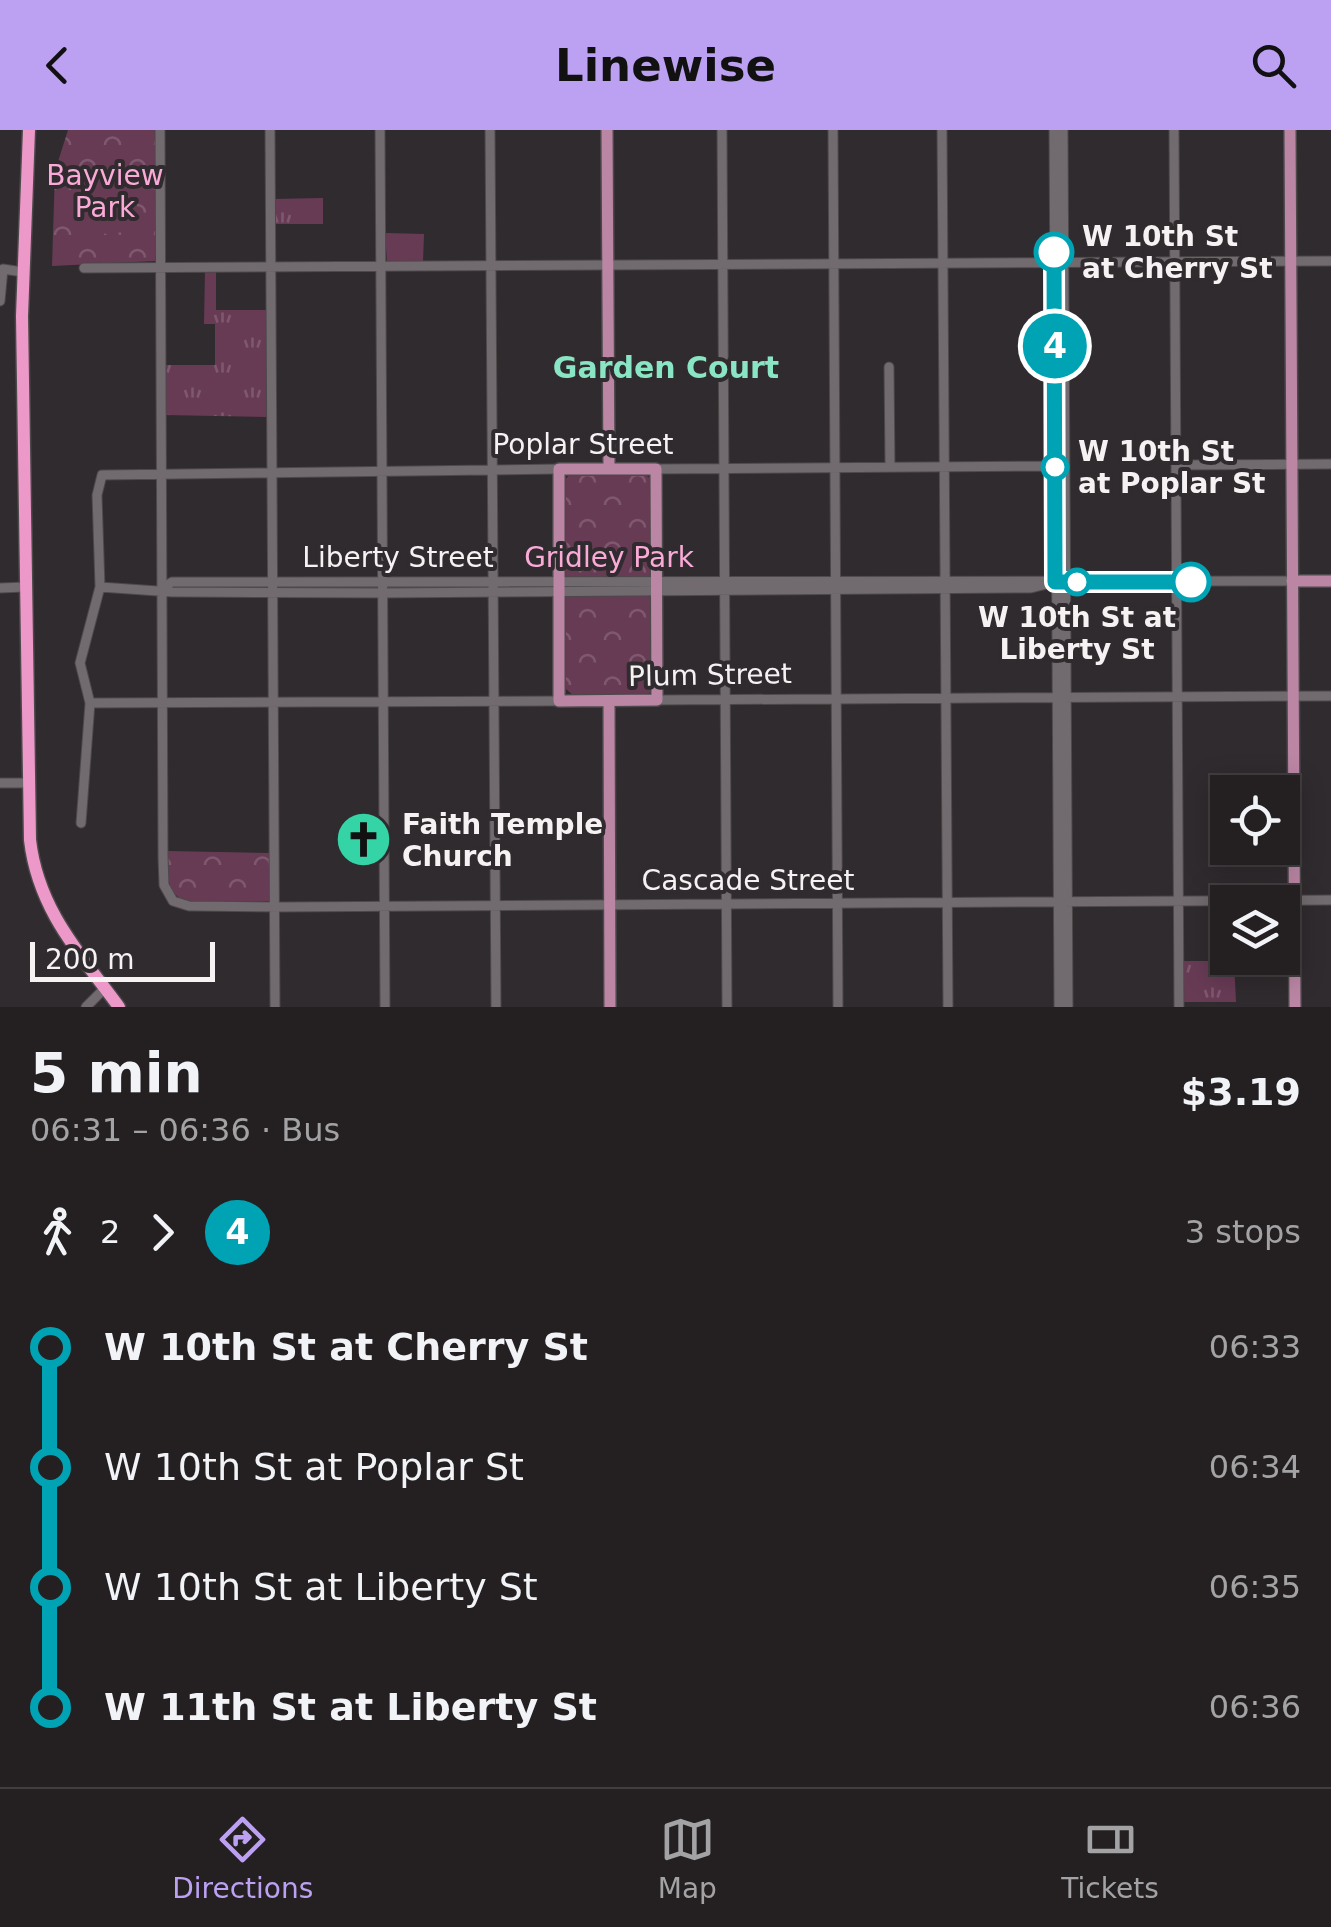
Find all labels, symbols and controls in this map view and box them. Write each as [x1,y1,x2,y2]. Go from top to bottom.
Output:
icon: back [30,38,85,93]
icon: search [1246,38,1301,93]
text: Linewise [555,39,776,92]
park label: Bayview Park [46,159,164,224]
place label: W 10th St at Cherry St [1082,220,1273,285]
marker: W 10th St at Cherry St [1035,233,1073,271]
line badge: 4 [1022,314,1088,378]
text: 4 [1043,326,1067,366]
district label: Garden Court [553,350,779,385]
street label: Poplar Street [492,428,674,461]
place label: W 10th St at Poplar St [1078,435,1265,500]
marker: W 10th St at Poplar St [1042,454,1068,480]
street label: Liberty Street [302,541,494,574]
park label: Gridley Park [524,541,695,574]
unlabelled marker [1172,563,1210,601]
marker: W 10th St at Liberty St [1064,569,1090,595]
place label: W 10th St at Liberty St [978,601,1176,666]
street label: Plum Street [628,657,792,693]
map controls [1210,775,1300,975]
button: locate [1210,775,1300,865]
place label: Faith Temple Church [402,808,603,873]
church icon: Faith Temple Church [333,810,393,870]
street label: Cascade Street [642,864,854,897]
button: layers [1210,885,1300,975]
scale bar [30,937,215,981]
text: 200 m [45,943,135,976]
text: 5 min [30,1041,203,1105]
text: $3.19 [1181,1070,1301,1114]
text: 06:31 – 06:36 · Bus [30,1111,340,1149]
icon: walk [30,1205,85,1260]
icon: forward [135,1205,190,1260]
text: 4 [225,1212,250,1252]
text: 2 [100,1213,120,1251]
text: 3 stops [1185,1213,1301,1251]
text: W 10th St at Cherry St [104,1325,588,1369]
text: 06:33 [1209,1328,1301,1366]
text: W 10th St at Poplar St [104,1445,524,1489]
text: 06:34 [1209,1448,1301,1486]
text: W 10th St at Liberty St [104,1565,538,1609]
text: 06:35 [1209,1568,1301,1606]
text: W 11th St at Liberty St [104,1685,597,1729]
text: 06:36 [1209,1688,1301,1726]
tab: Directions [172,1812,313,1905]
tab: Map [658,1812,717,1905]
tab: Tickets [1061,1812,1159,1905]

